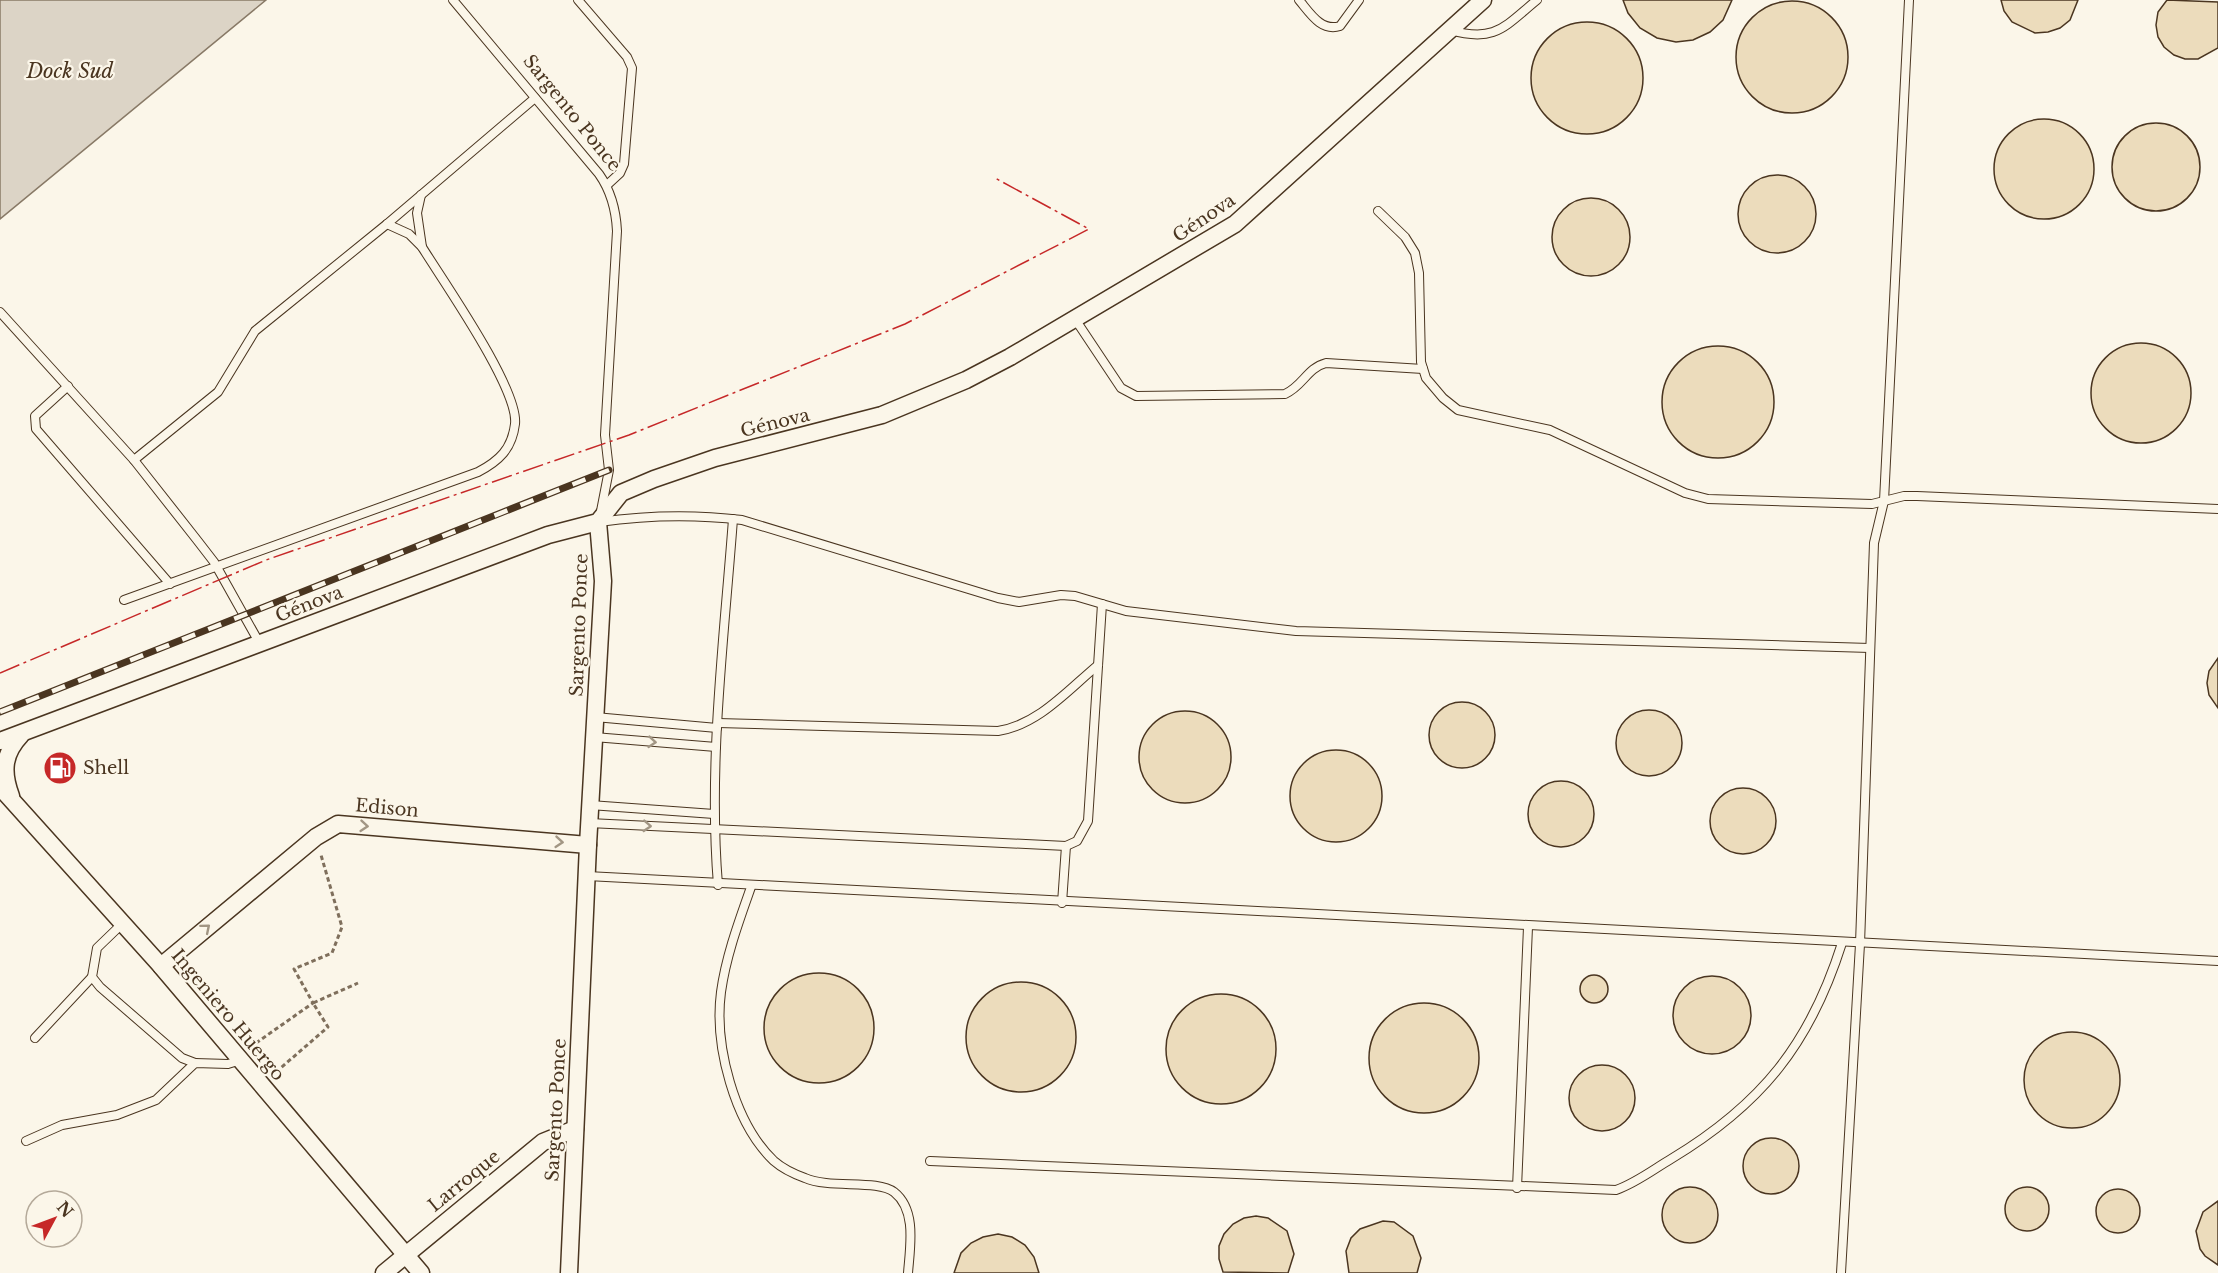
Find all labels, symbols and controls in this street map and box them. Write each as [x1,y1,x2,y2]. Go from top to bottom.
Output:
street label: Sargento Ponce [518,50,626,176]
water label: Dock Sud [25,59,114,83]
street label: Génova [1169,189,1239,247]
street label: Génova [738,404,812,442]
street label: Sargento Ponce [566,553,592,697]
street label: Génova [272,581,346,627]
one-way arrow [648,735,657,748]
fuel station icon: Shell [42,750,78,786]
place label: Shell [83,757,129,779]
street label: Edison [354,794,420,822]
one-way arrow [360,819,369,832]
one-way arrow [643,820,652,833]
one-way arrow [554,835,563,848]
one-way arrow [199,924,210,935]
street label: Ingeniero Huergo [167,945,289,1085]
street label: Sargento Ponce [541,1038,571,1182]
street label: Larroque [424,1145,504,1217]
north arrow [24,1189,84,1249]
text: N [53,1197,78,1221]

